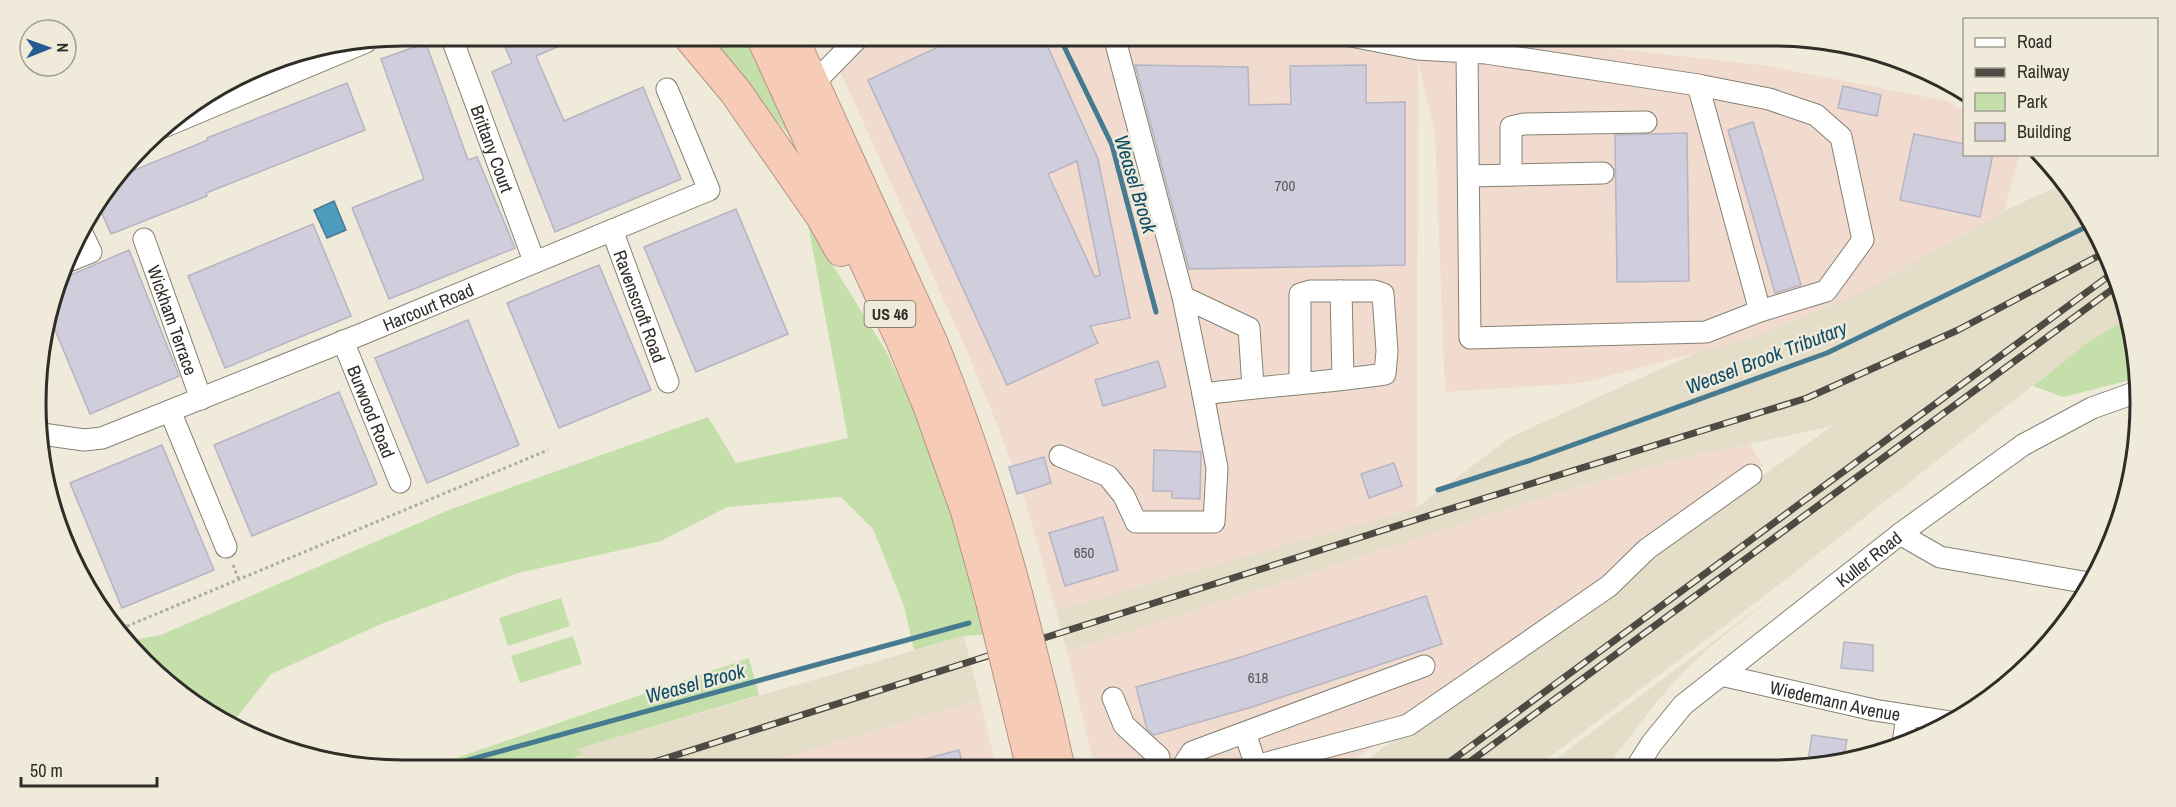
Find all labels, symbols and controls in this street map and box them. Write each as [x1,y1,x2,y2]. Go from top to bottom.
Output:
north arrow [18,18,78,78]
legend [1963,18,2158,156]
text: Road [2017,29,2052,54]
text: N [52,43,74,53]
text: Railway [2017,59,2070,84]
text: Park [2017,89,2048,114]
street label: Brittany Court [465,101,520,196]
text: Building [2017,119,2072,144]
water label: Weasel Brook [1108,131,1164,237]
house number: 700 [1275,175,1295,196]
street label: Ravenscroft Road [608,246,672,366]
street label: Wickham Terrace [142,262,204,378]
street label: Harcourt Road [379,277,477,337]
road number: US 46 [864,301,916,327]
water label: Weasel Brook Tributary [1681,314,1851,400]
street label: Burwood Road [342,361,401,461]
street label: Kuller Road [1831,525,1907,592]
house number: 650 [1074,542,1094,563]
water label: Weasel Brook [642,657,748,709]
house number: 618 [1248,667,1268,688]
street label: Wiedemann Avenue [1768,674,1902,726]
scale bar [21,750,158,788]
text: 50 m [30,758,63,783]

